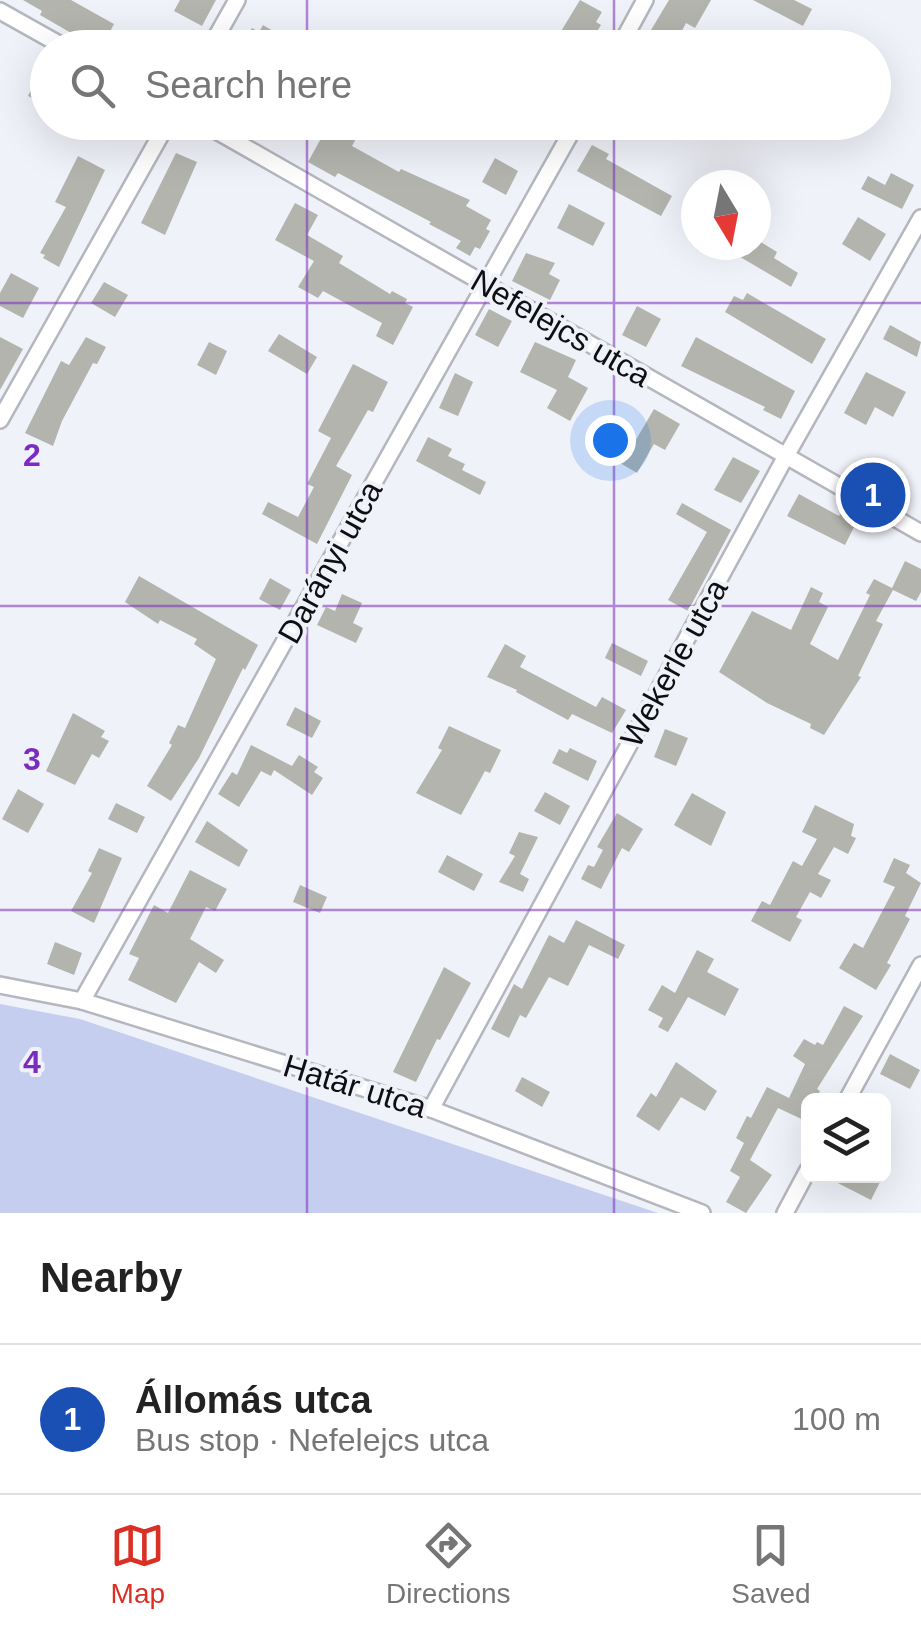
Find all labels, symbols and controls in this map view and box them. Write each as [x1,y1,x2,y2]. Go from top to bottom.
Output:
search box [30,30,891,140]
icon: search [65,58,120,113]
text: Search here [145,64,352,106]
north arrow [681,170,771,260]
street label: Nefelejcs utca [465,262,657,394]
your location [585,415,636,466]
text: 2 [23,437,41,473]
pin: 1 [840,458,906,532]
street label: Darányi utca [271,475,389,649]
street label: Wekerle utca [613,573,735,753]
text: 3 [23,741,41,777]
text: 4 [23,1044,41,1080]
street label: Határ utca [279,1047,431,1125]
map controls [801,1093,891,1183]
button: layers [801,1093,891,1183]
text: Nearby [40,1254,182,1301]
text: Állomás utca [135,1379,372,1421]
text: 1 [64,1401,81,1437]
text: 100 m [792,1401,881,1437]
text: Bus stop · Nefelejcs utca [135,1422,489,1458]
tab: Map [110,1518,165,1610]
tab: Directions [386,1518,511,1610]
tab: Saved [731,1518,811,1610]

